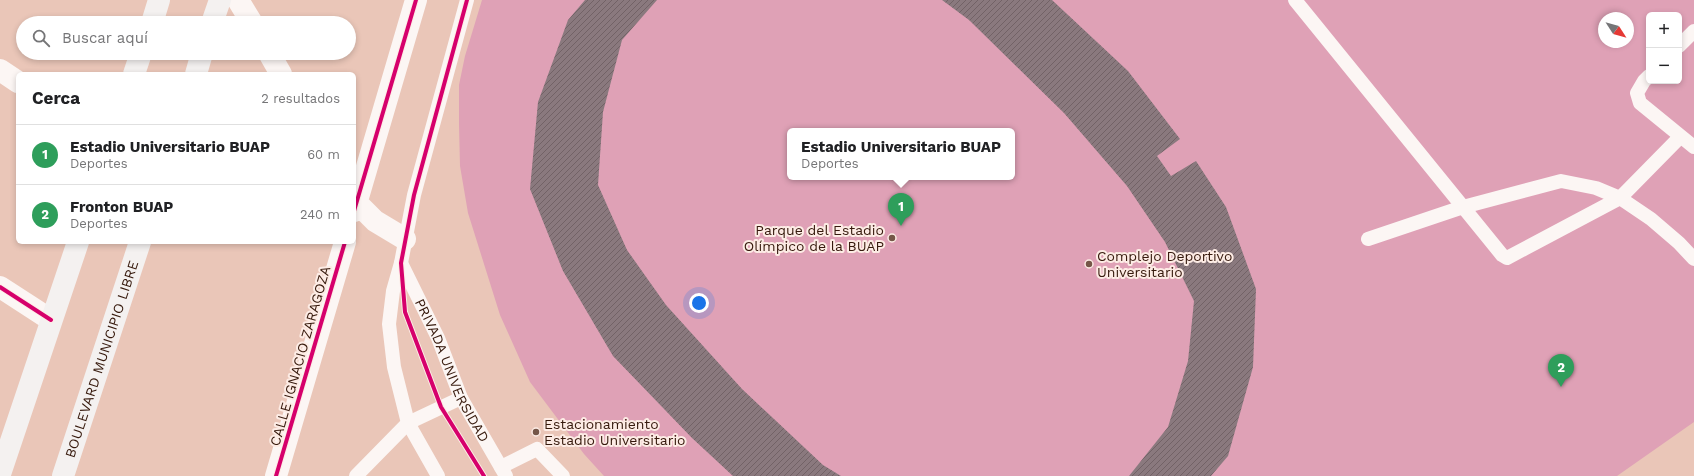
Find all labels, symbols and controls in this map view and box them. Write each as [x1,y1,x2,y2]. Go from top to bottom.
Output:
north arrow [1598,12,1634,48]
map controls [1646,12,1682,84]
button: + [1646,12,1682,48]
search box [16,16,356,60]
icon: search [30,27,52,49]
text: Buscar aquí [62,29,148,47]
button: − [1646,48,1682,84]
text: Cerca [32,88,80,108]
text: 2 resultados [261,91,340,106]
popup [787,128,1015,180]
text: Estadio Universitario BUAP [70,138,270,156]
text: Estadio Universitario BUAP [801,138,1001,156]
text: 1 [42,147,48,162]
text: 60 m [307,147,340,162]
text: Deportes [70,156,128,171]
text: Deportes [801,156,859,171]
pin: 1 [888,193,914,226]
text: Fronton BUAP [70,198,173,216]
text: 2 [41,207,49,222]
text: 240 m [300,207,340,222]
text: Deportes [70,216,128,231]
place label: Parque del Estadio Olímpico de la BUAP [744,222,884,254]
marker: Parque del Estadio Olímpico de la BUAP [887,233,897,243]
place label: Complejo Deportivo Universitario [1097,248,1232,280]
street label: BOULEVARD MUNICIPIO LIBRE [62,258,141,460]
marker: Complejo Deportivo Universitario [1084,259,1094,269]
street label: CALLE IGNACIO ZARAGOZA [267,264,333,448]
your location [689,293,709,313]
street label: PRIVADA UNIVERSIDAD [412,296,493,445]
pin: 2 [1548,354,1574,387]
place label: Estacionamiento Estadio Universitario [544,416,686,448]
marker: Estacionamiento Estadio Universitario [531,427,541,437]

